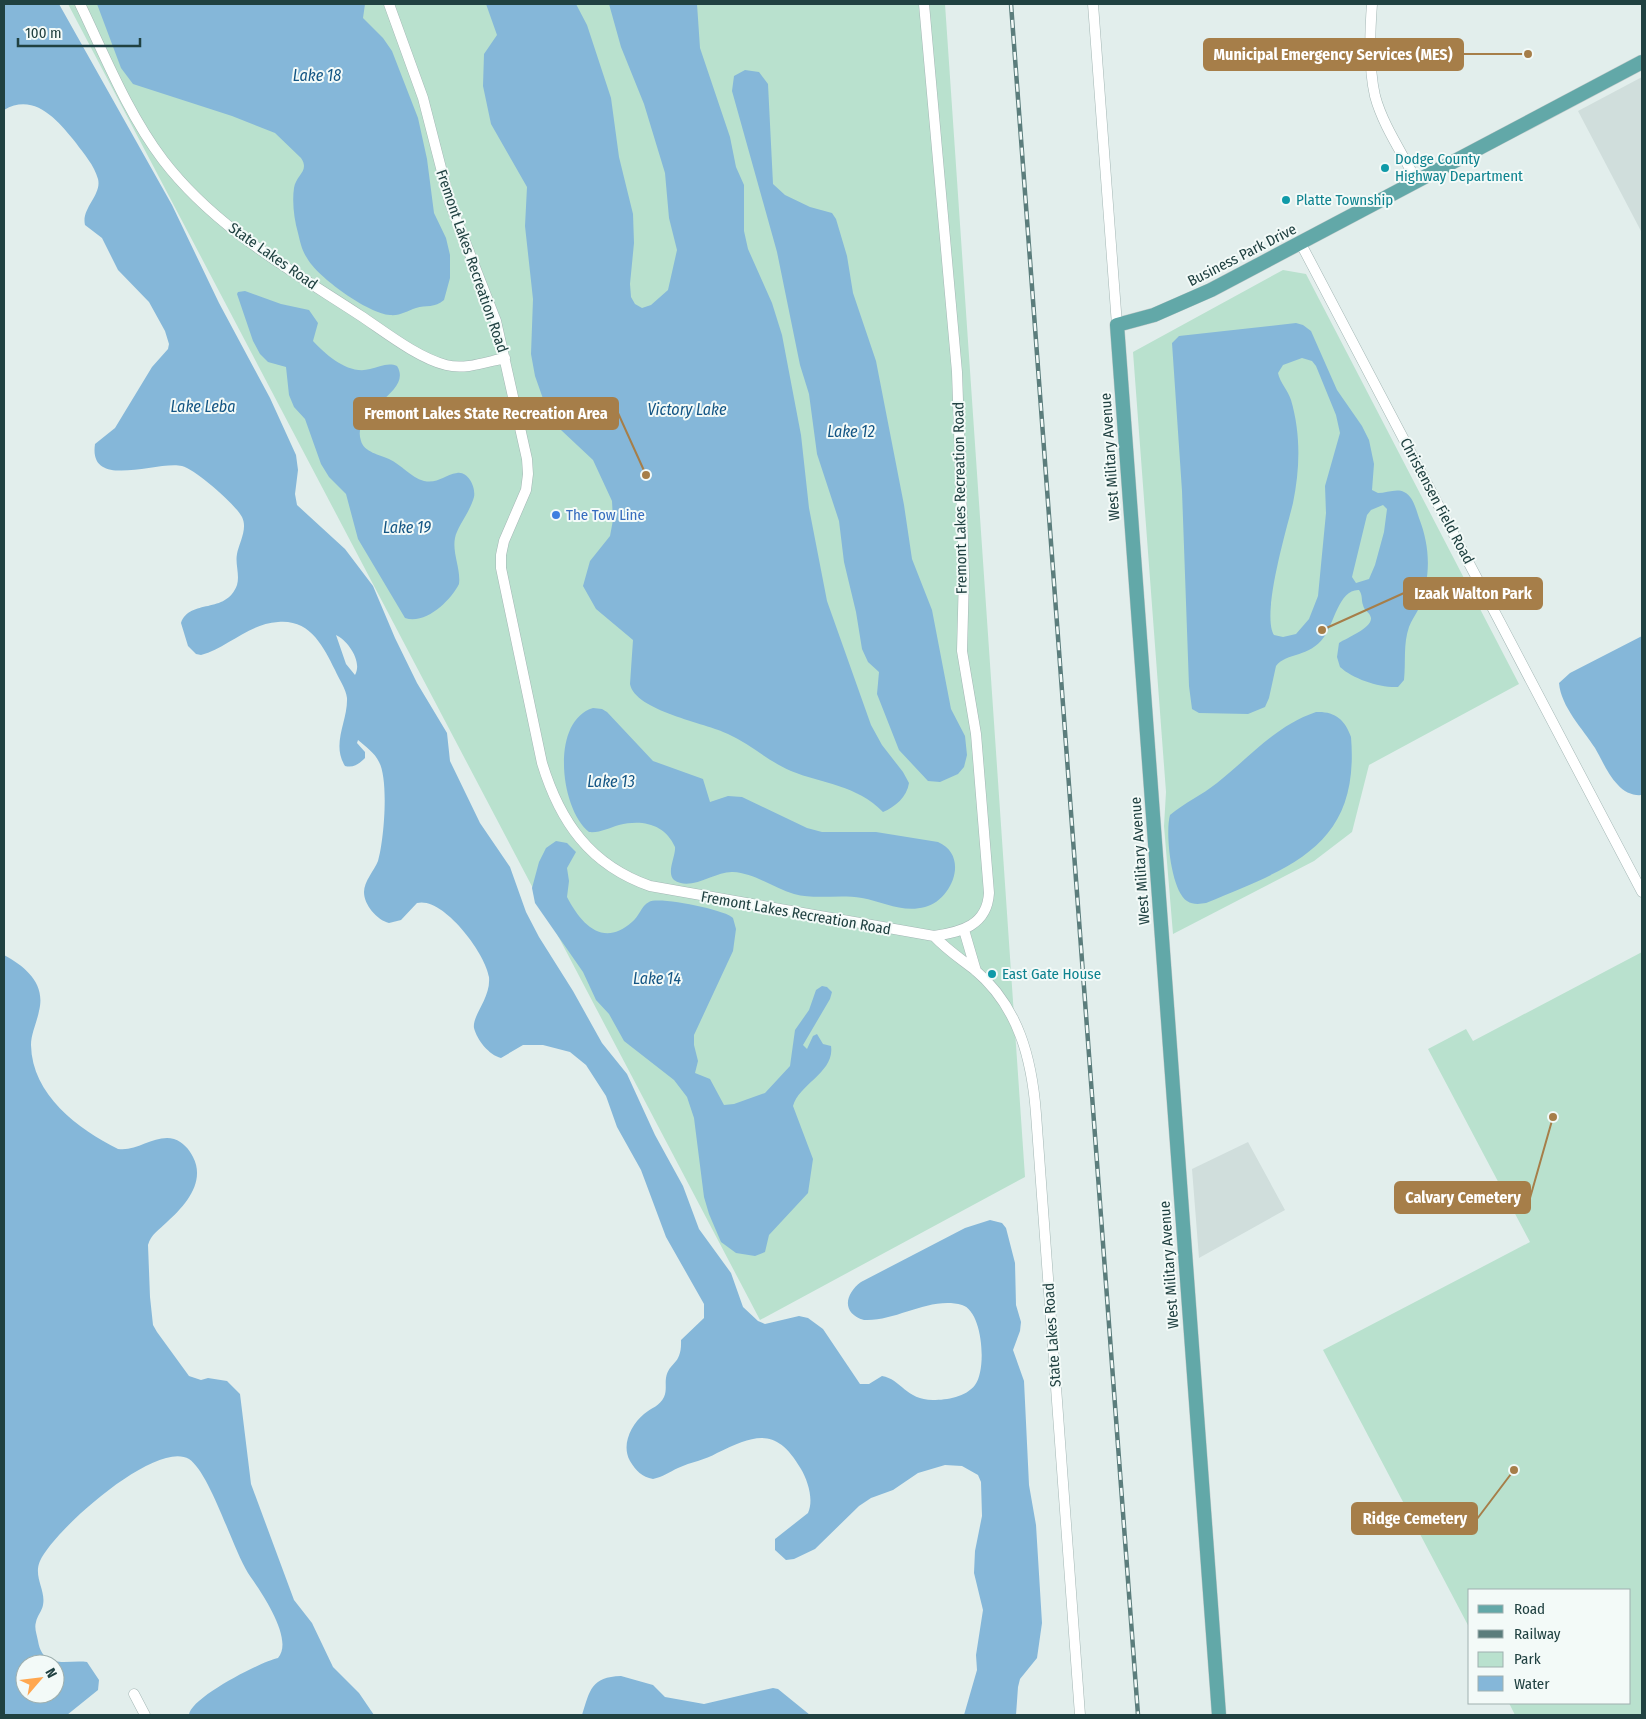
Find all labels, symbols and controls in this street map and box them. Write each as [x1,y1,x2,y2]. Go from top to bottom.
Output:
scale bar [18,15,140,47]
text: 100 m [25,24,62,42]
callout: Municipal Emergency Services (MES) [1204,39,1463,70]
text: Municipal Emergency Services (MES) [1214,45,1453,64]
water label: Lake 18 [293,66,341,85]
place label: Dodge County Highway Department [1395,150,1523,185]
marker: Dodge County Highway Department [1379,162,1391,174]
street label: Fremont Lakes Recreation Road [432,167,512,355]
place label: Platte Township [1296,191,1393,209]
marker: Platte Township [1280,194,1292,206]
street label: State Lakes Road [225,219,321,293]
street label: Business Park Drive [1185,220,1299,290]
street label: West Military Avenue [1097,392,1123,522]
water label: Lake Leba [170,397,236,416]
callout: Fremont Lakes State Recreation Area [354,398,618,429]
water label: Victory Lake [647,400,727,419]
street label: Fremont Lakes Recreation Road [949,402,971,594]
text: Fremont Lakes State Recreation Area [364,404,608,423]
water label: Lake 12 [827,422,875,441]
street label: Christensen Field Road [1396,435,1478,567]
place label: The Tow Line [566,506,645,524]
marker: The Tow Line [550,509,562,521]
water label: Lake 19 [383,518,431,537]
callout: Izaak Walton Park [1404,578,1542,609]
text: Izaak Walton Park [1414,584,1533,603]
water label: Lake 13 [587,772,635,791]
street label: West Military Avenue [1127,796,1153,926]
street label: Fremont Lakes Recreation Road [700,887,892,939]
place label: East Gate House [1002,965,1101,983]
marker: East Gate House [986,968,998,980]
water label: Lake 14 [633,969,681,988]
callout: Calvary Cemetery [1395,1182,1530,1213]
text: Calvary Cemetery [1405,1188,1521,1207]
street label: West Military Avenue [1156,1200,1182,1330]
street label: State Lakes Road [1039,1282,1065,1388]
callout: Ridge Cemetery [1352,1503,1477,1534]
text: Ridge Cemetery [1363,1509,1468,1528]
legend [1468,1589,1631,1704]
text: Road [1514,1600,1545,1618]
text: Railway [1514,1625,1561,1643]
text: Park [1514,1650,1541,1668]
north arrow [15,1654,65,1704]
text: N [42,1665,61,1681]
text: Water [1514,1675,1550,1693]

